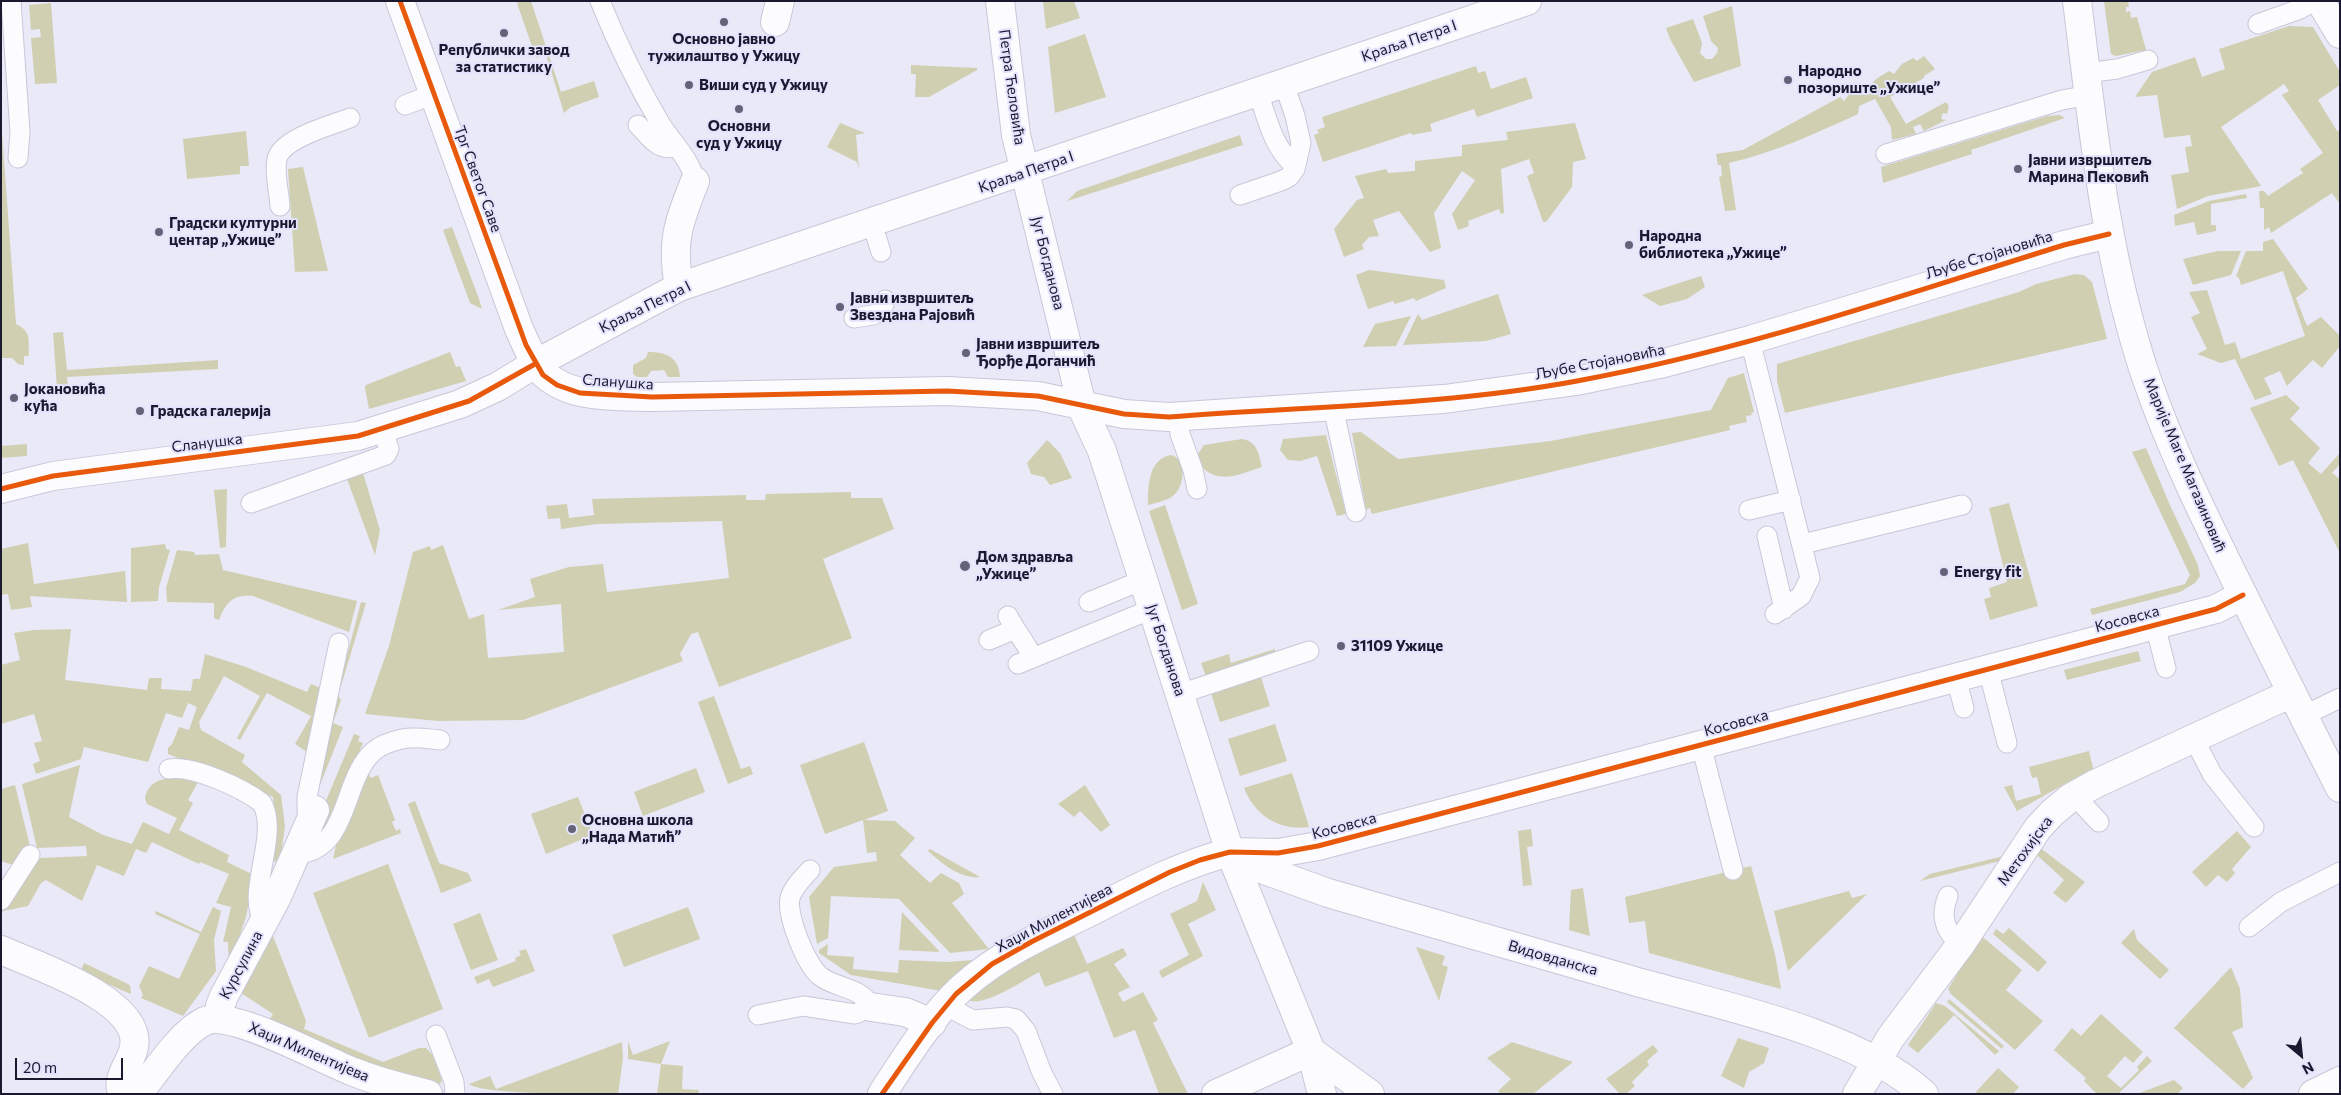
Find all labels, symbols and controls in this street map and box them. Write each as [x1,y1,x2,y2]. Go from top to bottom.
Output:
marker: Основно јавно тужилаштво у Ужицу [718,16,730,28]
street label: Краља Петра I [1359,16,1459,66]
marker: Републички завод за статистику [498,27,510,39]
street label: Петра Ћеловића [995,28,1029,146]
place label: Основно јавно тужилаштво у Ужицу [648,30,800,65]
place label: Републички завод за статистику [439,41,569,76]
place label: Народно позориште „Ужице” [1798,62,1940,97]
marker: Народно позориште „Ужице” [1782,74,1794,86]
place label: Виши суд у Ужицу [699,76,828,94]
marker: Виши суд у Ужицу [683,79,695,91]
marker: Основни суд у Ужицу [733,103,745,115]
place label: Основни суд у Ужицу [696,117,782,152]
street label: Трг Светог Саве [450,123,506,235]
street label: Краља Петра I [976,147,1076,197]
place label: Јавни извршитељ Марина Пековић [2028,151,2152,186]
marker: Јавни извршитељ Марина Пековић [2012,163,2024,175]
place label: Градски културни центар „Ужице” [169,214,297,249]
street label: Југ Богданова [1028,214,1068,312]
marker: Градски културни центар „Ужице” [153,226,165,238]
place label: Народна библиотека „Ужице” [1639,227,1787,262]
street label: Љубе Стојановића [1923,227,2055,283]
marker: Народна библиотека „Ужице” [1623,239,1635,251]
street label: Краља Петра I [596,277,694,337]
place label: Јавни извршитељ Звездана Рајовић [850,289,975,324]
marker: Јавни извршитељ Звездана Рајовић [834,301,846,313]
place label: Јавни извршитељ Ђорђе Доганчић [976,335,1100,370]
street label: Љубе Стојановића [1534,341,1666,383]
marker: Јавни извршитељ Ђорђе Доганчић [960,347,972,359]
street label: Сланушка [582,371,654,393]
street label: Марије Маге Магазиновић [2140,375,2230,555]
place label: Јокановића кућа [24,380,105,415]
marker: Јокановића кућа [8,392,20,404]
place label: Градска галерија [150,402,271,420]
marker: Градска галерија [134,405,146,417]
street label: Сланушка [171,430,243,456]
place label: Дом здравља „Ужице” [976,548,1073,583]
marker: Дом здравља „Ужице” [958,559,972,573]
place label: Energy fit [1954,563,2022,581]
marker: Energy fit [1938,566,1950,578]
street label: Југ Богданова [1143,602,1189,698]
street label: Косовска [2093,602,2161,636]
place label: 31109 Ужице [1351,637,1443,655]
marker: 31109 Ужице [1335,640,1347,652]
street label: Косовска [1702,706,1770,740]
street label: Косовска [1310,809,1378,843]
place label: Основна школа „Нада Матић” [582,811,693,846]
street label: Метохијска [1994,813,2056,889]
marker: Основна школа „Нада Матић” [566,823,578,835]
street label: Хаџи Милентијева [993,880,1115,956]
street label: Курсулина [216,928,266,1002]
street label: Видовданска [1506,937,1600,979]
street label: Хаџи Милентијева [246,1018,372,1086]
north arrow [2276,1030,2326,1080]
scale bar [18,1048,125,1080]
text: 20 m [23,1058,57,1076]
text: N [2300,1059,2317,1079]

